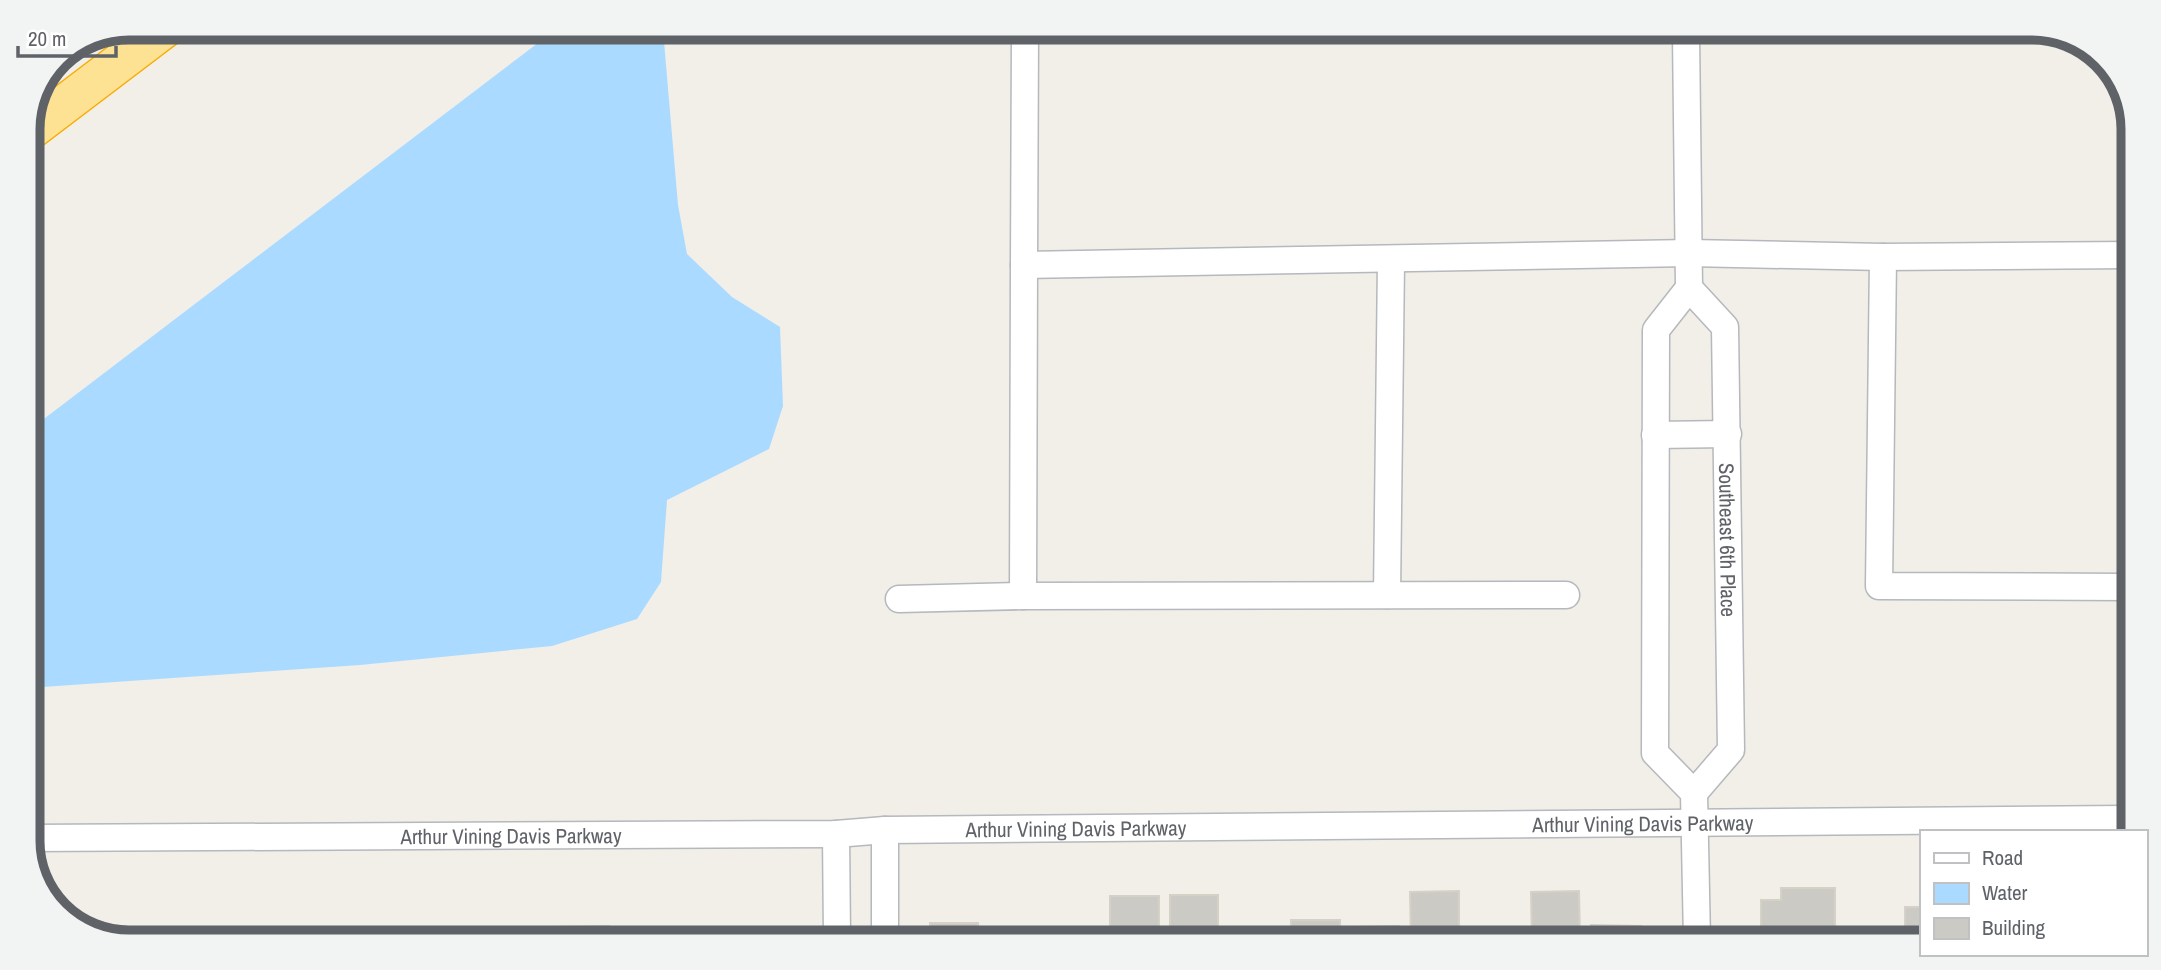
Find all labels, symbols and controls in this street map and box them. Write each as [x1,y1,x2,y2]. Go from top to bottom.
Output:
scale bar [18,14,116,58]
text: 20 m [28,24,66,53]
street label: Southeast 6th Place [1712,463,1744,617]
street label: Arthur Vining Davis Parkway [1531,808,1754,839]
street label: Arthur Vining Davis Parkway [964,813,1187,844]
street label: Arthur Vining Davis Parkway [399,821,622,851]
legend [1920,830,2147,956]
text: Road [1982,843,2023,872]
text: Water [1982,878,2028,907]
text: Building [1982,913,2046,942]

